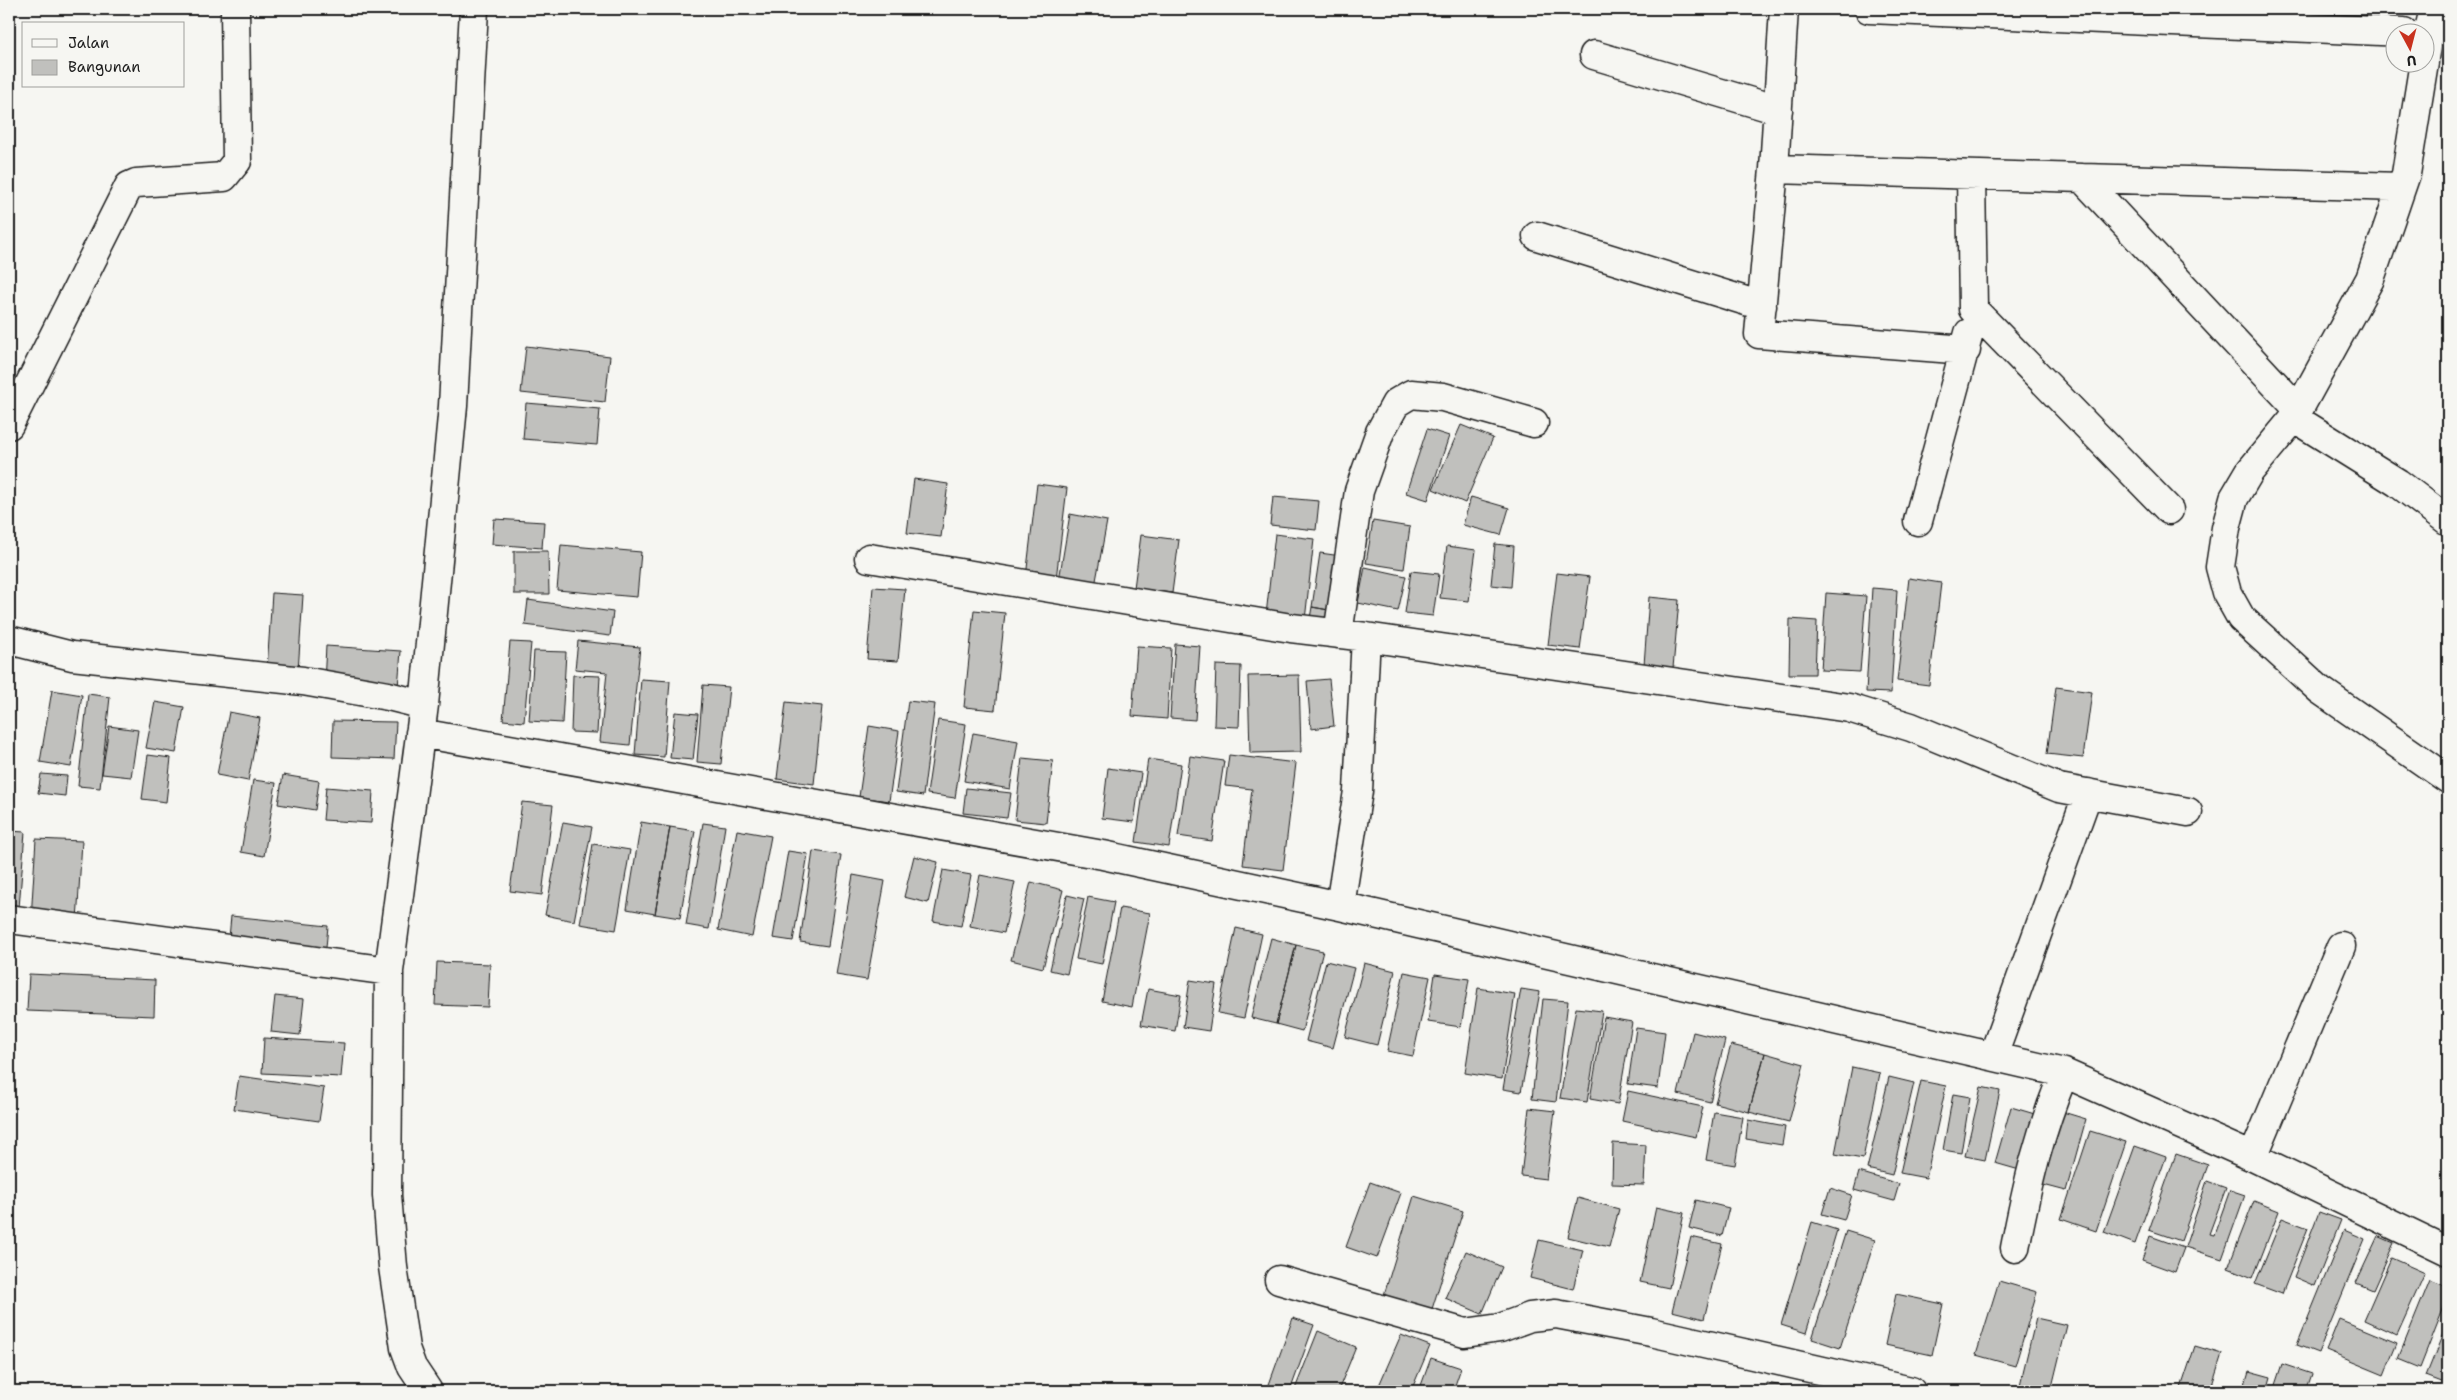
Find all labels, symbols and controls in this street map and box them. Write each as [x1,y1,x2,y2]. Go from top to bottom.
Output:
legend [22,22,185,88]
north arrow [2384,22,2434,72]
text: Jalan [68,33,109,53]
text: U [2406,51,2417,70]
text: Bangunan [68,57,140,77]

